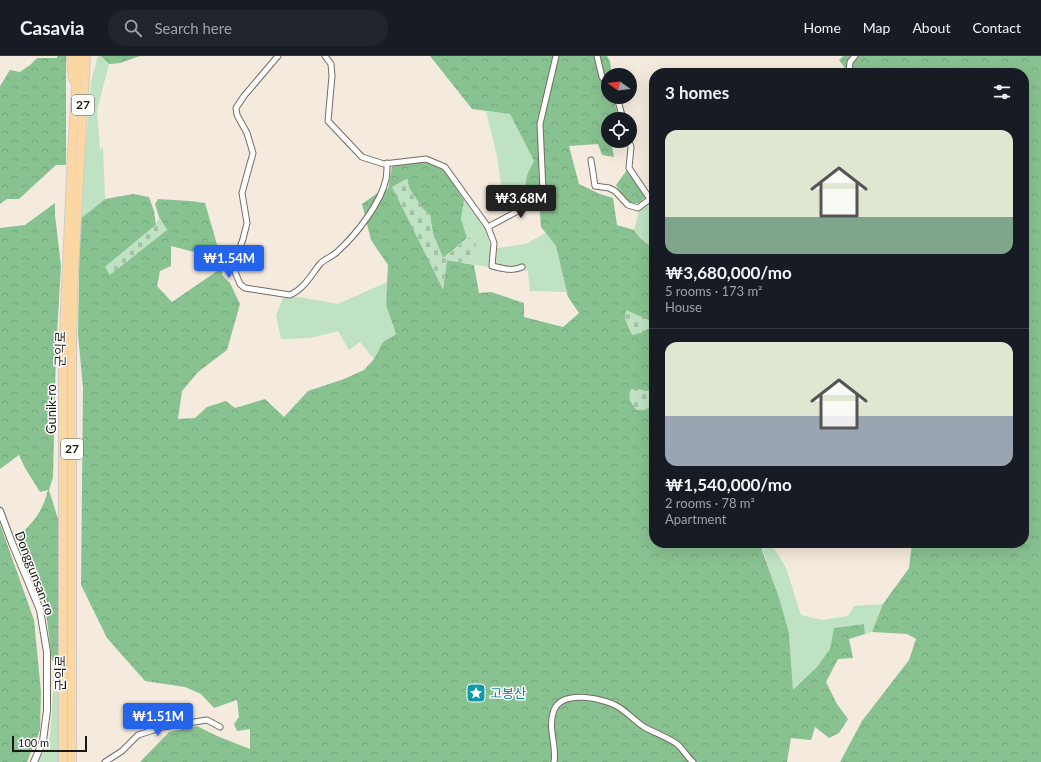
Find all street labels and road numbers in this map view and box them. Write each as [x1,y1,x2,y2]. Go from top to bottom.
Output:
road number: 27 [72,95,94,115]
street label: 군익로 [52,331,68,367]
street label: Gunik-ro [43,384,59,434]
road number: 27 [61,439,83,459]
street label: Donggunsan-ro [12,529,58,617]
street label: 군익로 [52,655,68,691]

